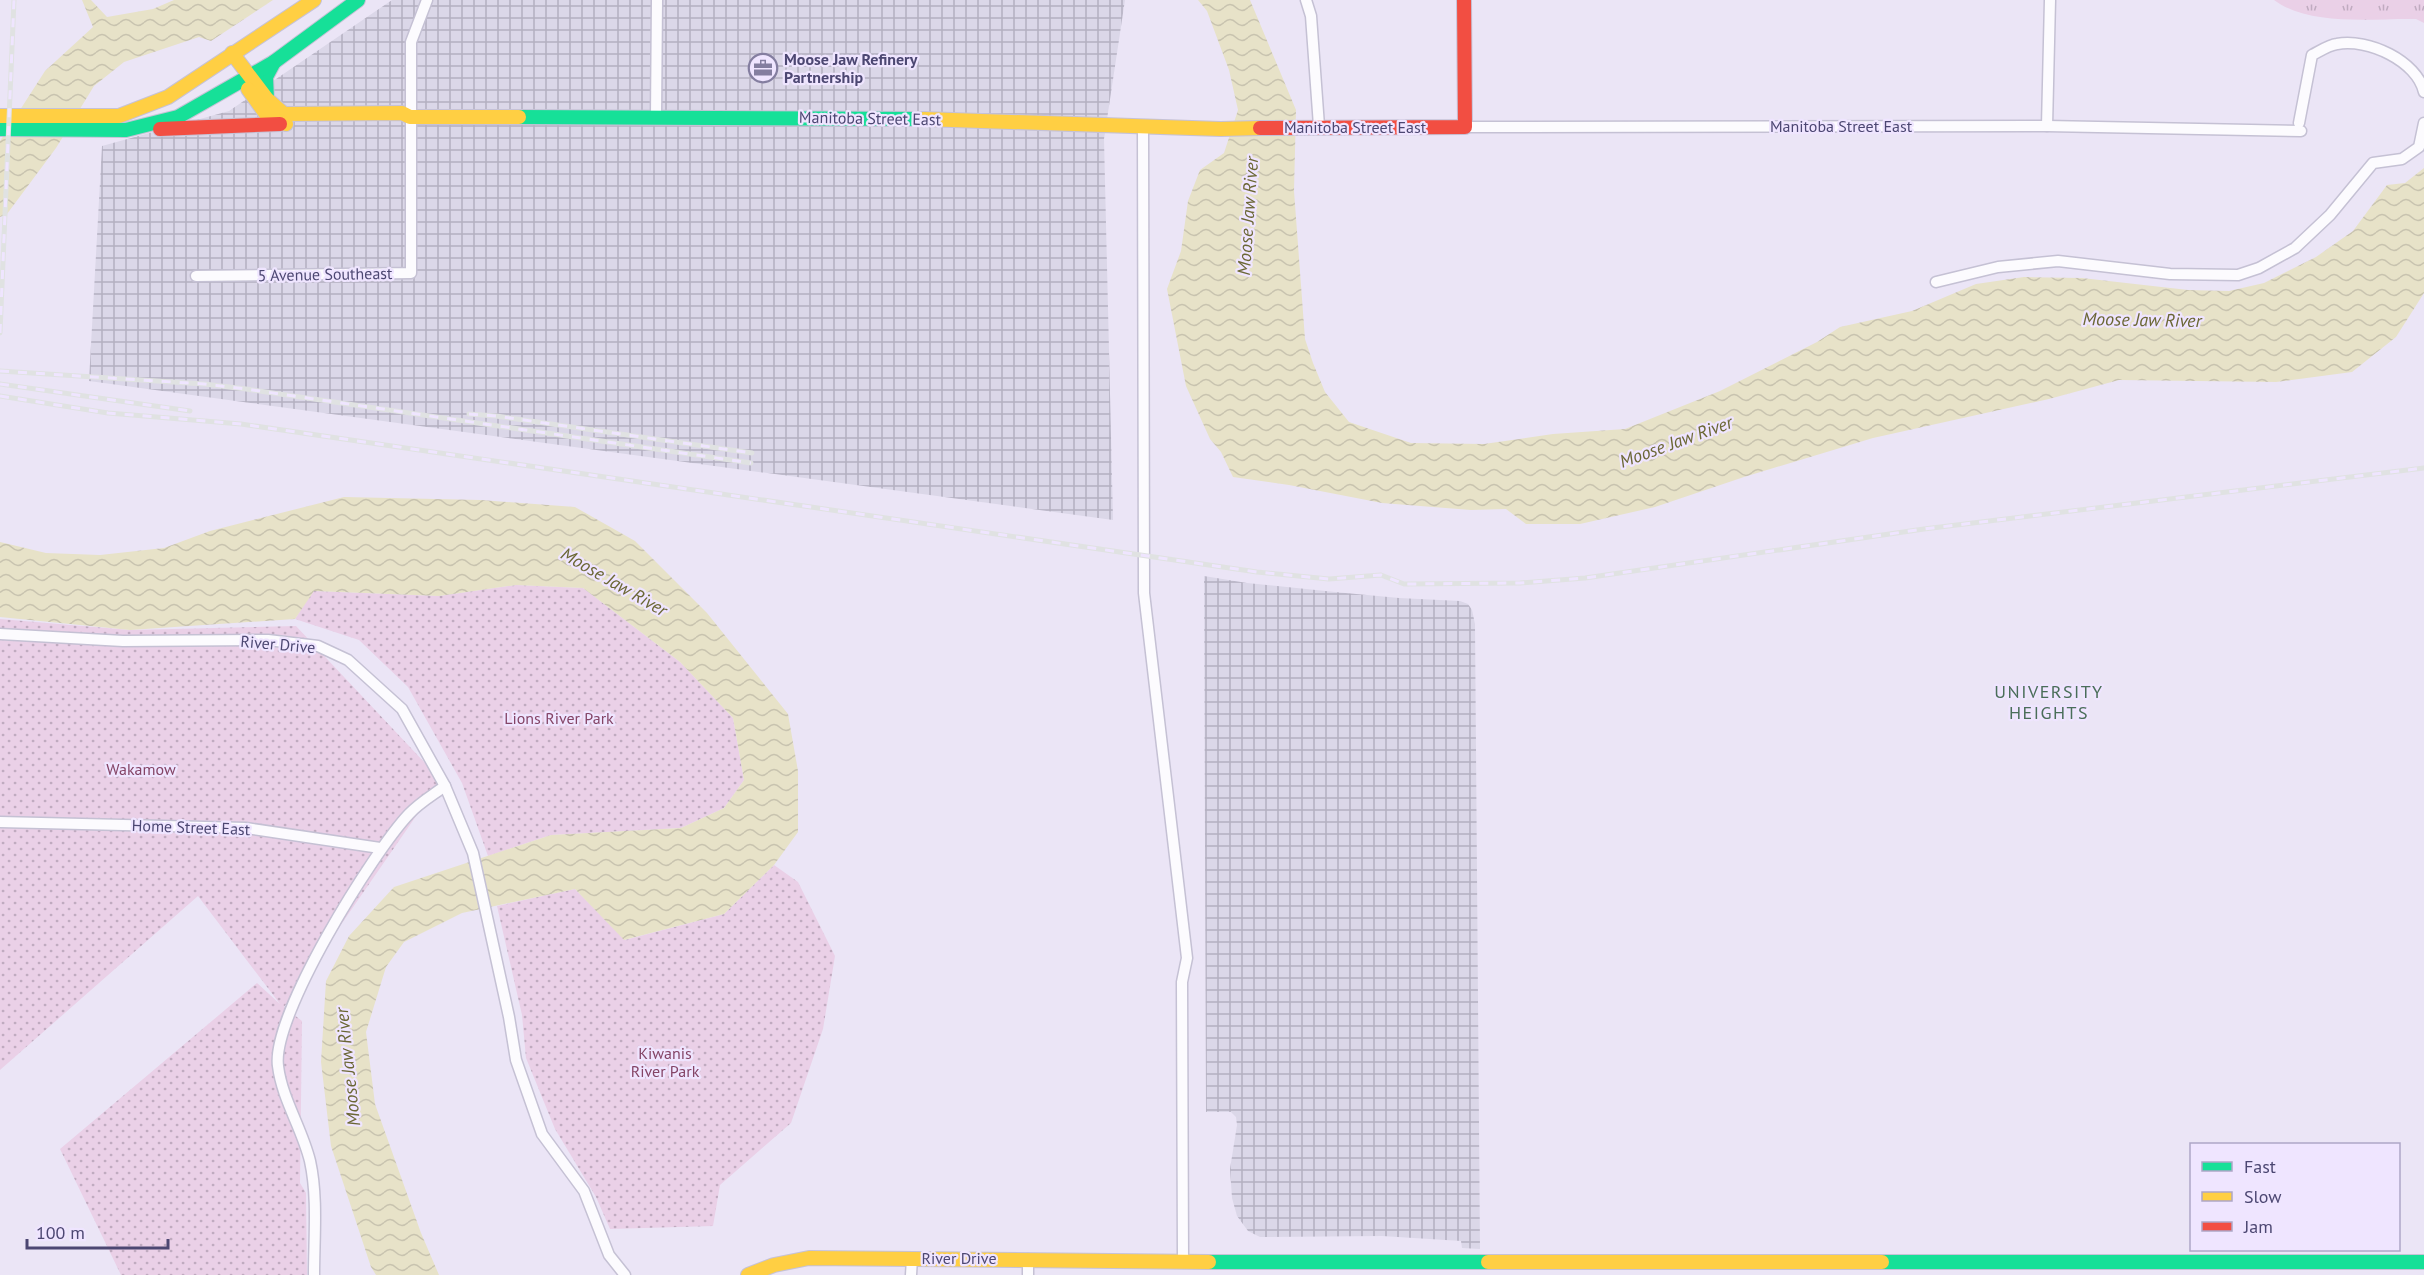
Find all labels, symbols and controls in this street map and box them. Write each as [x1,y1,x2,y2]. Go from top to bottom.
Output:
place label: Moose Jaw Refinery Partnership [784,49,918,87]
office icon: Moose Jaw Refinery Partnership [747,52,779,84]
street label: Manitoba Street East [799,107,942,129]
street label: Manitoba Street East [1770,116,1913,136]
street label: Manitoba Street East [1284,117,1427,137]
water label: Moose Jaw River [1232,155,1263,276]
street label: 5 Avenue Southeast [257,263,393,285]
water label: Moose Jaw River [2082,307,2203,332]
water label: Moose Jaw River [1616,410,1737,473]
water label: Moose Jaw River [557,542,672,622]
street label: River Drive [240,631,316,657]
district label: UNIVERSITY HEIGHTS [1994,680,2104,724]
park label: Lions River Park [504,708,614,728]
park label: Wakamow [106,759,176,779]
street label: Home Street East [131,815,251,839]
water label: Moose Jaw River [330,1006,365,1127]
park label: Kiwanis River Park [631,1043,700,1081]
legend [2190,1143,2400,1251]
text: Fast [2244,1155,2276,1178]
text: Slow [2244,1185,2282,1208]
scale bar [27,1212,168,1250]
text: Jam [2243,1215,2273,1238]
text: 100 m [36,1221,85,1244]
street label: River Drive [921,1248,997,1268]

